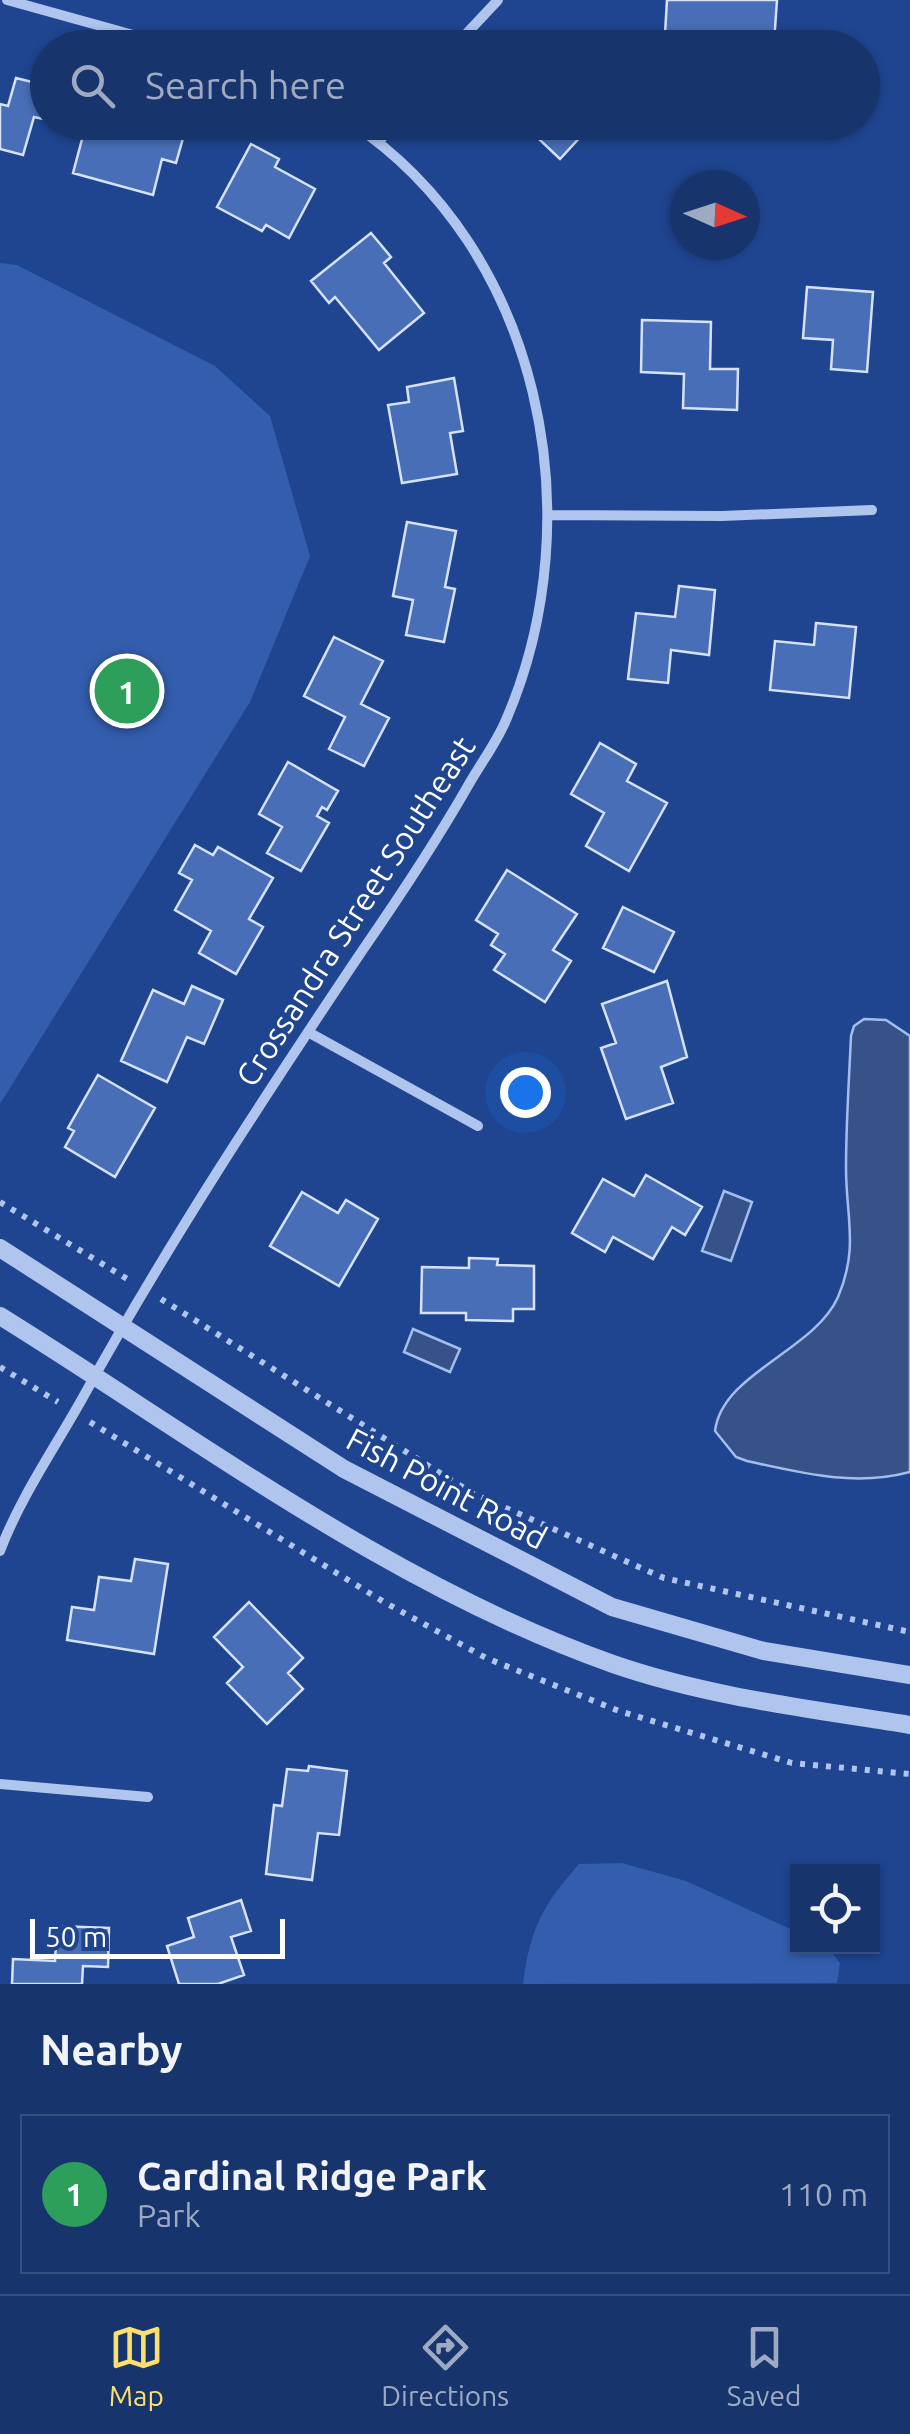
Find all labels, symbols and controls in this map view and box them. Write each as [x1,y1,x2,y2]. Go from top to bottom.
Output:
search box [30,30,880,140]
icon: search [65,58,120,113]
text: Search here [145,64,346,106]
north arrow [670,170,760,260]
pin: 1 [94,654,160,728]
street label: Crossandra Street Southeast [228,729,482,1092]
your location [500,1067,551,1118]
street label: Fish Point Road [341,1420,553,1556]
map controls [790,1864,880,1954]
button: locate [790,1864,880,1954]
scale bar [30,1914,285,1958]
text: 50 m [45,1921,107,1952]
text: Nearby [40,2026,183,2073]
text: Cardinal Ridge Park [137,2155,487,2197]
text: 1 [65,2176,84,2212]
text: 110 m [779,2176,868,2212]
text: Park [137,2197,201,2233]
tab: Map [109,2320,164,2411]
tab: Directions [381,2320,509,2411]
tab: Saved [727,2320,801,2411]

